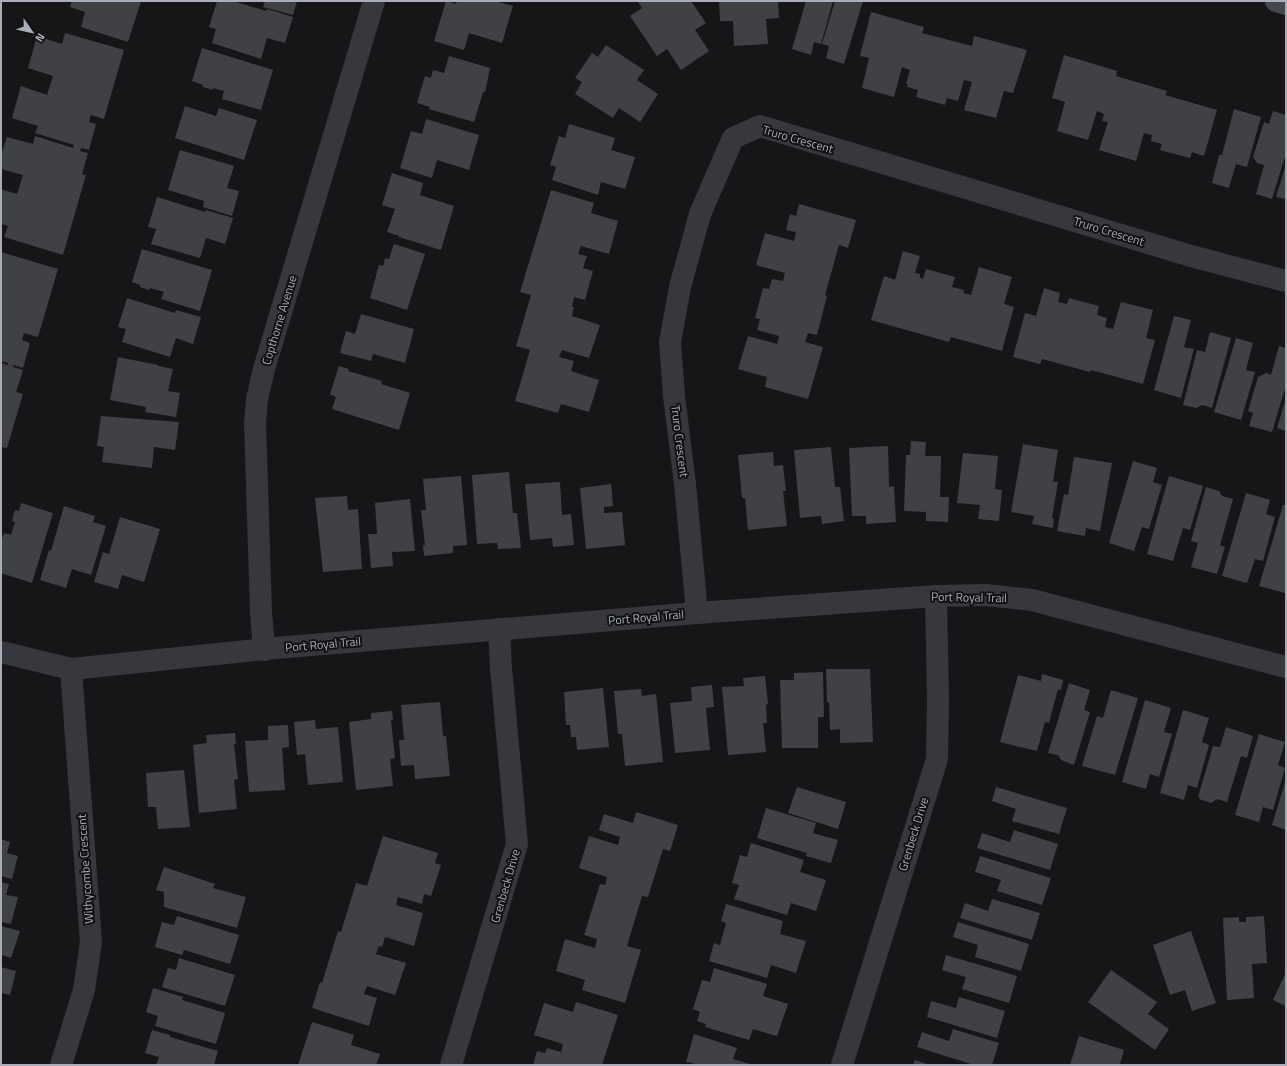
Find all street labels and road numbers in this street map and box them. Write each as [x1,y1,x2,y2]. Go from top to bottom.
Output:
street label: Truro Crescent [760,120,836,158]
street label: Truro Crescent [1071,211,1147,251]
street label: Copthorne Avenue [256,273,302,367]
street label: Truro Crescent [666,404,694,479]
street label: Port Royal Trail [931,587,1007,607]
street label: Port Royal Trail [607,604,685,630]
street label: Port Royal Trail [284,631,362,657]
street label: Grenbeck Drive [893,795,933,873]
street label: Withycombe Crescent [72,813,98,925]
street label: Grenbeck Drive [485,847,525,925]

